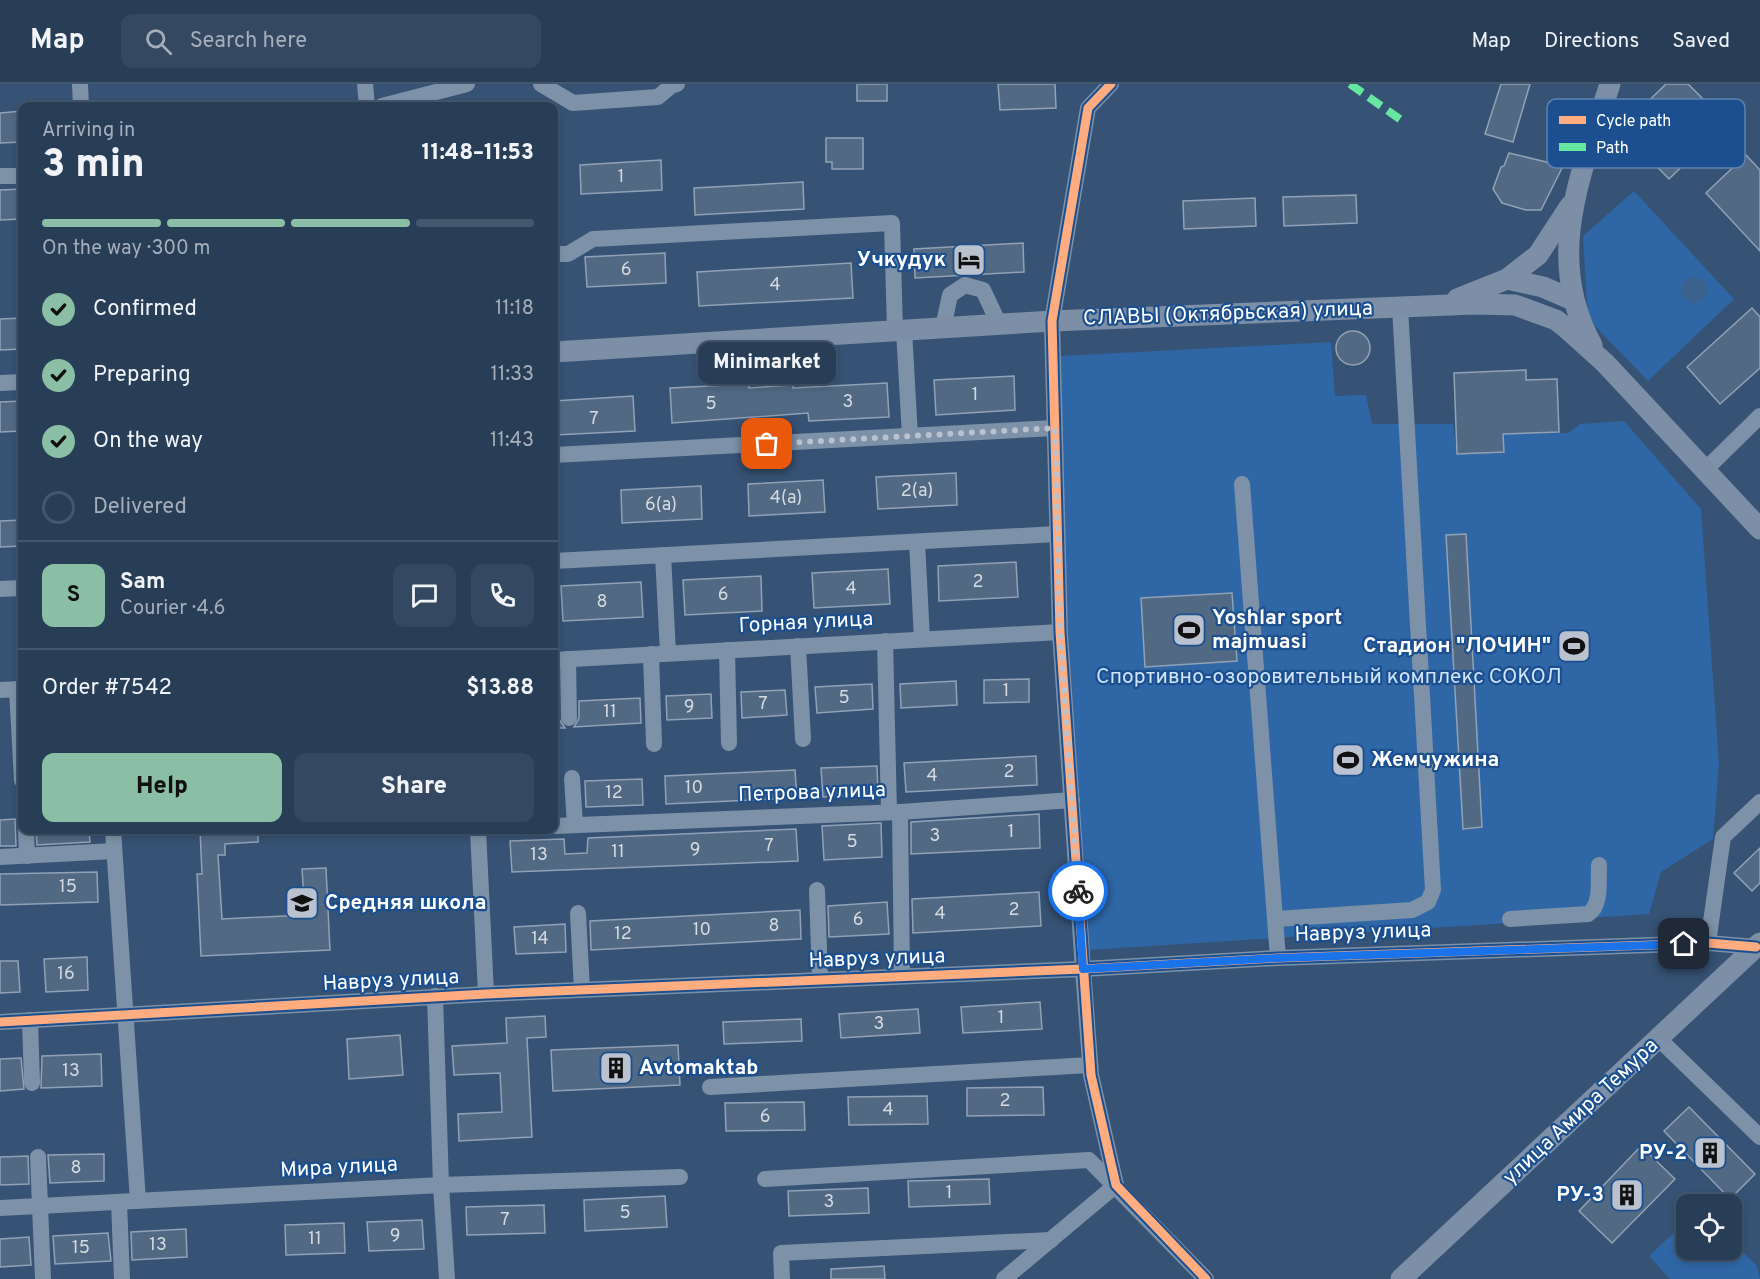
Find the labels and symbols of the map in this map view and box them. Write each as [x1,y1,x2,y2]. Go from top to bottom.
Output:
legend [1547,99,1745,168]
text: Cycle path [1596,112,1671,132]
text: Path [1596,139,1629,159]
house number: 1 [618,166,624,189]
hotel icon: Учкудук [951,242,987,278]
place label: Учкудук [857,247,946,274]
house number: 6 [621,259,631,282]
house number: 4 [769,274,781,297]
street label: СЛАВЫ (Октябрьская) улица [1083,295,1373,333]
callout: Minimarket [698,342,836,384]
house number: 1 [972,384,978,407]
house number: 3 [843,391,853,414]
house number: 5 [705,393,717,416]
house number: 7 [589,408,599,431]
pin [741,418,792,469]
house number: 2(а) [901,480,933,503]
house number: 4(а) [770,487,802,510]
house number: 6(а) [645,494,677,517]
house number: 2 [972,571,984,594]
house number: 4 [845,578,857,601]
house number: 6 [718,584,728,607]
house number: 8 [597,591,608,614]
place label: Yoshlar sport majmuasi [1212,605,1342,656]
street label: Горная улица [738,606,874,640]
sports icon: Yoshlar sport majmuasi [1171,612,1207,648]
sports icon: Стадион "ЛОЧИН" [1556,628,1592,664]
place label: Стадион "ЛОЧИН" [1363,633,1551,660]
park label: Спортивно-озоровительный комплекс СОКОЛ [1096,664,1562,691]
house number: 1 [1003,680,1009,703]
house number: 5 [838,687,850,710]
house number: 7 [758,693,768,716]
house number: 9 [684,696,694,719]
house number: 11 [603,701,617,724]
sports icon: Жемчужина [1330,742,1366,778]
place label: Жемчужина [1371,747,1499,774]
house number: 2 [1003,761,1015,784]
house number: 4 [926,765,938,788]
house number: 10 [685,777,703,800]
street label: Петрова улица [738,777,886,809]
house number: 12 [605,782,623,805]
house number: 1 [1008,821,1014,844]
house number: 3 [930,825,940,848]
house number: 5 [846,831,858,854]
house number: 7 [764,835,774,858]
house number: 9 [690,839,700,862]
house number: 11 [611,841,625,864]
house number: 13 [530,844,548,867]
courier [1048,861,1108,921]
house number: 15 [59,876,77,899]
school or university icon: Средняя школа [284,885,320,921]
place label: Средняя школа [325,890,486,917]
house number: 2 [1008,899,1020,922]
house number: 4 [934,903,946,926]
house number: 6 [853,909,863,932]
house number: 8 [769,915,780,938]
street label: Навруз улица [1294,917,1432,949]
pin [1658,918,1709,969]
house number: 10 [693,919,711,942]
house number: 12 [614,923,632,946]
house number: 14 [531,928,549,951]
street label: Навруз улица [808,943,946,975]
house number: 16 [57,963,75,986]
street label: Навруз улица [322,964,460,998]
house number: 1 [998,1007,1004,1030]
house number: 3 [874,1013,884,1036]
street label: улица Амира Темура [1498,1033,1664,1191]
building icon: Avtomaktab [598,1050,634,1086]
place label: Avtomaktab [639,1055,758,1082]
house number: 13 [62,1060,80,1083]
house number: 2 [999,1090,1011,1113]
house number: 4 [882,1099,894,1122]
house number: 6 [760,1106,770,1129]
building icon: РУ-2 [1692,1135,1728,1171]
place label: РУ-2 [1639,1140,1687,1167]
street label: Мира улица [279,1151,399,1185]
house number: 8 [71,1157,82,1180]
building icon: РУ-3 [1609,1177,1645,1213]
house number: 1 [946,1182,952,1205]
place label: РУ-3 [1556,1182,1604,1209]
house number: 3 [824,1191,834,1214]
house number: 5 [619,1202,631,1225]
house number: 7 [500,1209,510,1232]
house number: 9 [390,1225,400,1248]
house number: 11 [308,1228,322,1251]
house number: 13 [149,1234,167,1257]
house number: 15 [72,1237,90,1260]

